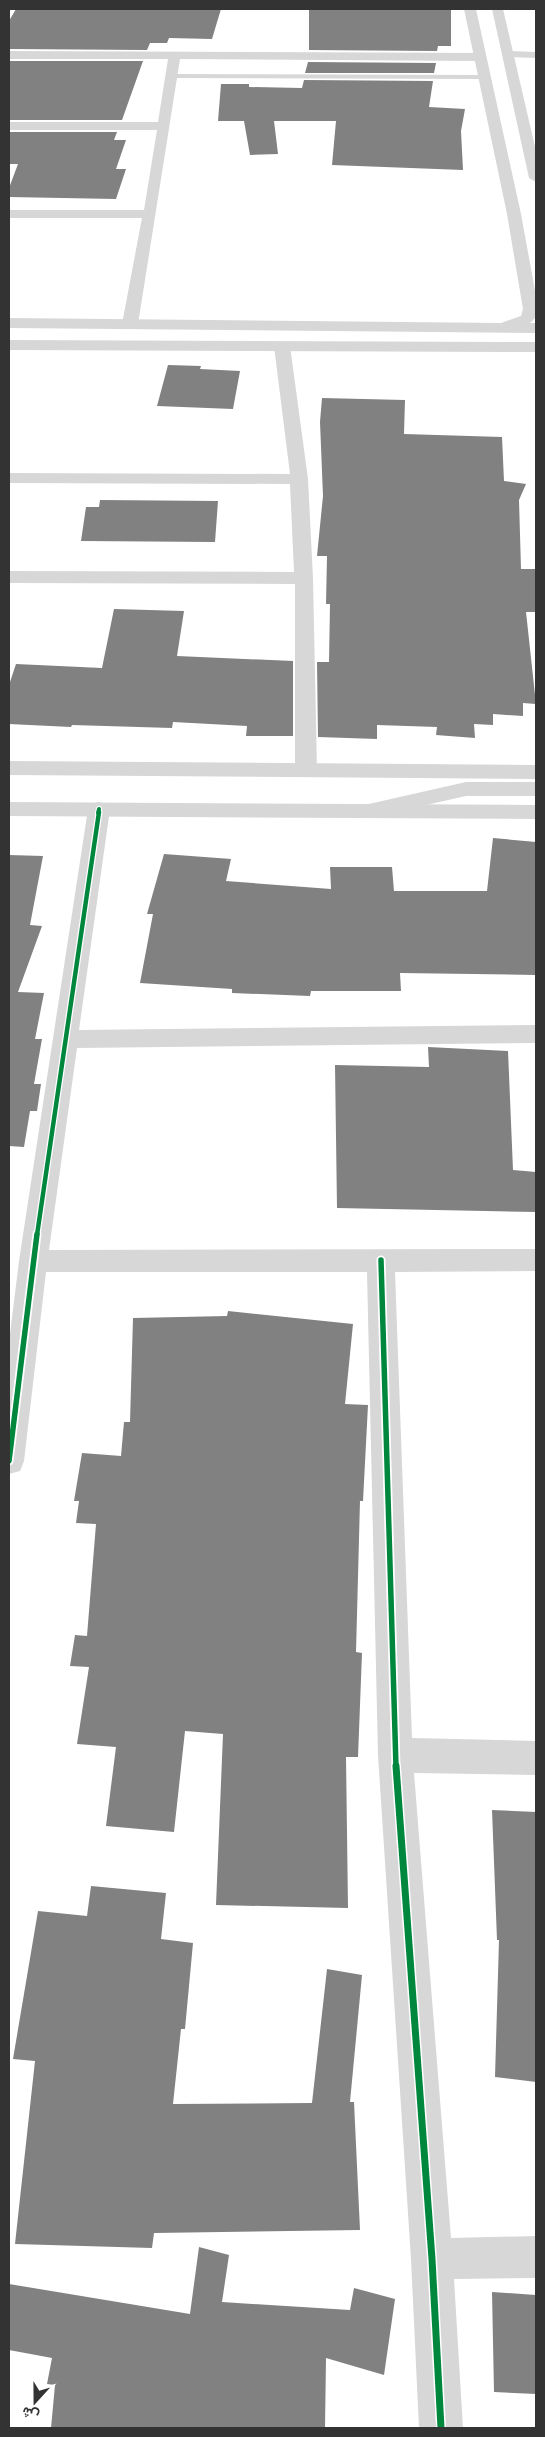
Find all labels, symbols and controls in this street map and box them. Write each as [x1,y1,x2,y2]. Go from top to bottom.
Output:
north arrow [10,2377,60,2427]
text: ش [19,2403,41,2426]

